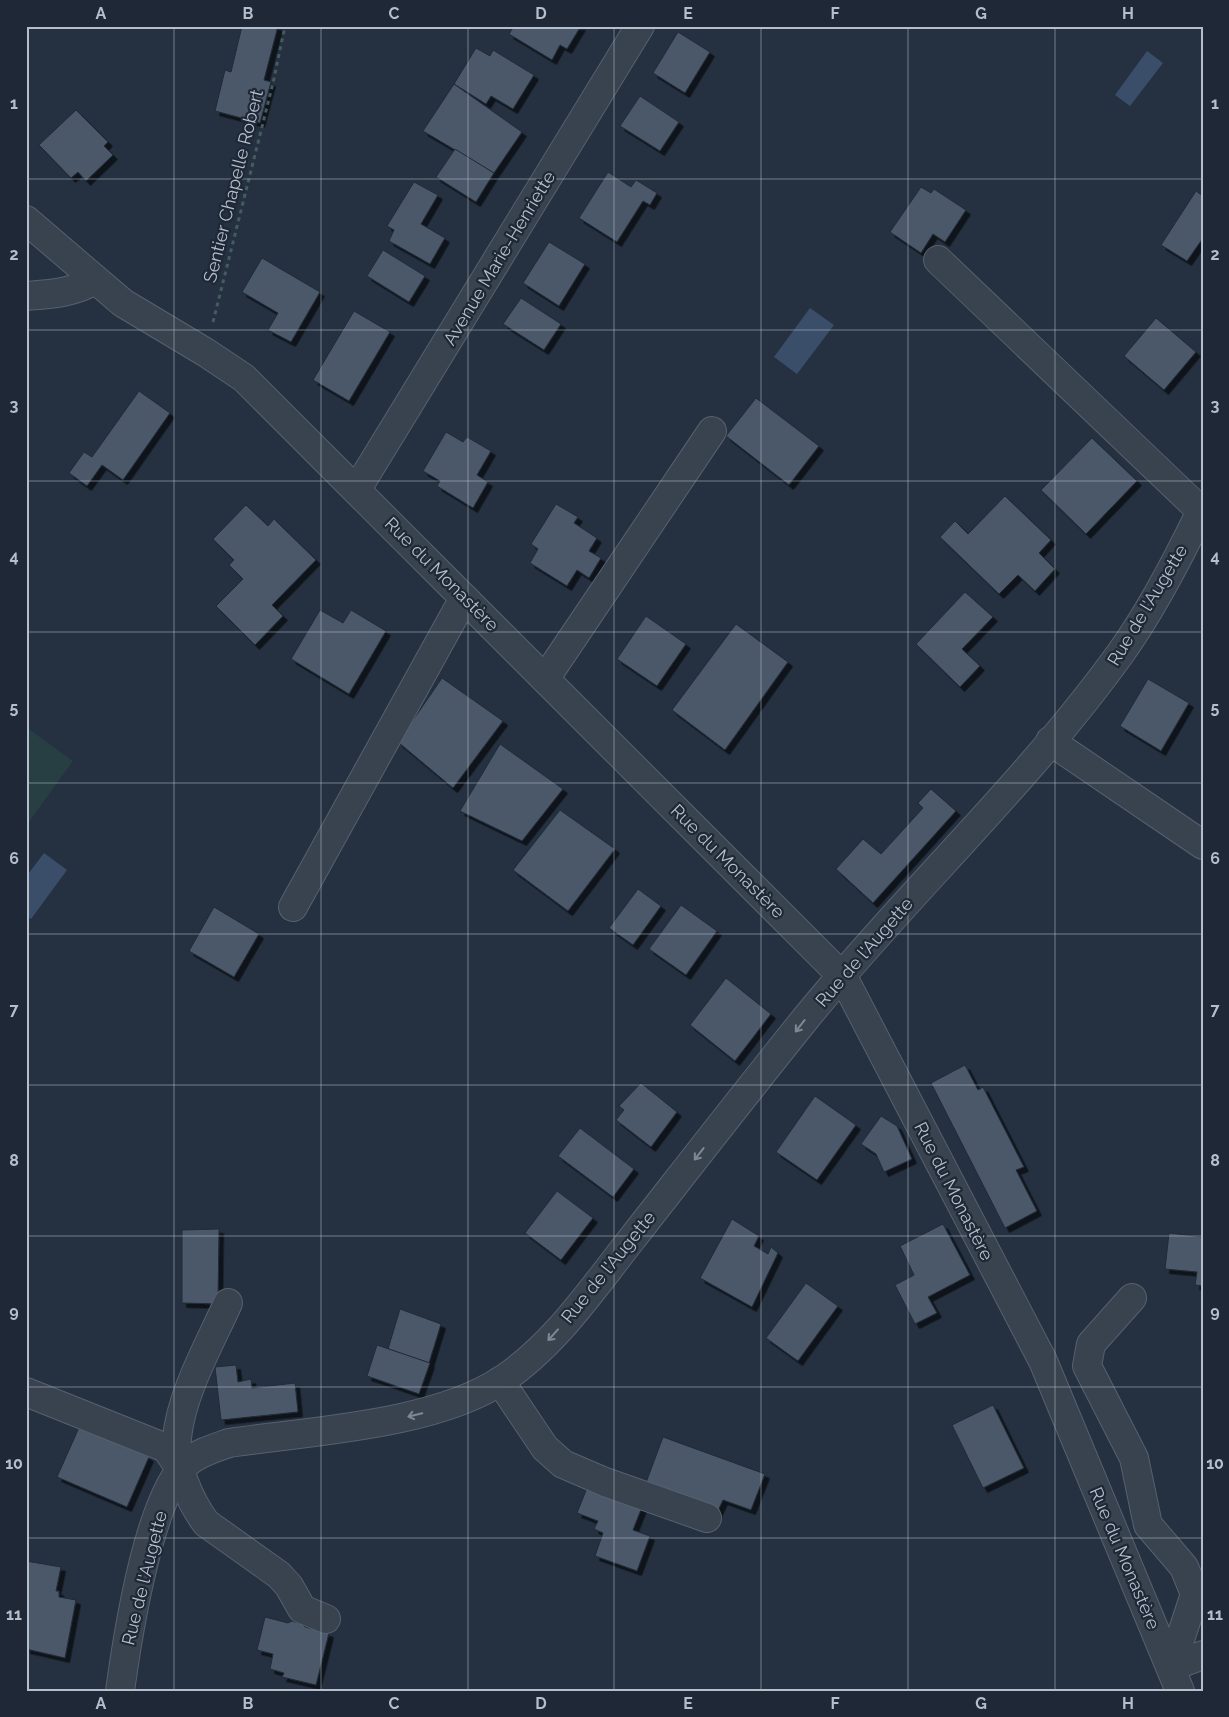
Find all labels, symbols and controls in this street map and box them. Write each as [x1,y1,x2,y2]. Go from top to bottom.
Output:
text: A [96,4,107,23]
text: B [243,4,254,23]
text: C [389,4,400,23]
text: D [535,4,547,23]
text: E [683,4,693,23]
text: F [830,4,840,23]
text: G [975,4,987,23]
text: H [1122,4,1134,23]
street label: Sentier Chapelle Robert [199,87,267,285]
text: 1 [10,94,18,113]
text: 1 [1211,94,1219,113]
street label: Avenue Marie-Henriette [439,167,559,349]
text: 2 [9,245,19,264]
text: 2 [1210,245,1220,264]
text: 3 [10,396,19,415]
text: 3 [1211,396,1220,415]
street label: Rue du Monastère [381,513,504,636]
street label: Rue de l'Augette [1103,540,1192,669]
text: 4 [9,547,19,566]
text: 4 [1210,547,1220,566]
text: 5 [10,698,19,717]
text: 5 [1211,698,1220,717]
street label: Rue du Monastère [667,800,790,923]
text: 6 [9,849,19,868]
text: 6 [1210,849,1220,868]
street label: Rue de l'Augette [811,893,917,1011]
text: 7 [10,1000,19,1019]
text: 7 [1211,1000,1220,1019]
one-way arrow [794,1020,805,1033]
street label: Rue du Monastère [910,1118,998,1264]
one-way arrow [693,1147,704,1160]
text: 8 [9,1151,19,1170]
text: 8 [1210,1151,1220,1170]
street label: Rue de l'Augette [557,1207,660,1327]
text: 9 [9,1302,19,1321]
text: 9 [1210,1302,1220,1321]
one-way arrow [547,1328,559,1341]
one-way arrow [407,1410,423,1420]
text: 10 [5,1454,23,1473]
text: 10 [1206,1454,1224,1473]
street label: Rue du Monastère [1086,1484,1165,1633]
street label: Rue de l'Augette [117,1508,171,1647]
text: 11 [6,1605,22,1624]
text: 11 [1207,1605,1223,1624]
text: A [96,1694,107,1713]
text: B [243,1694,254,1713]
text: C [389,1694,400,1713]
text: D [535,1694,547,1713]
text: E [683,1694,693,1713]
text: F [830,1694,840,1713]
text: G [975,1694,987,1713]
text: H [1122,1694,1134,1713]

